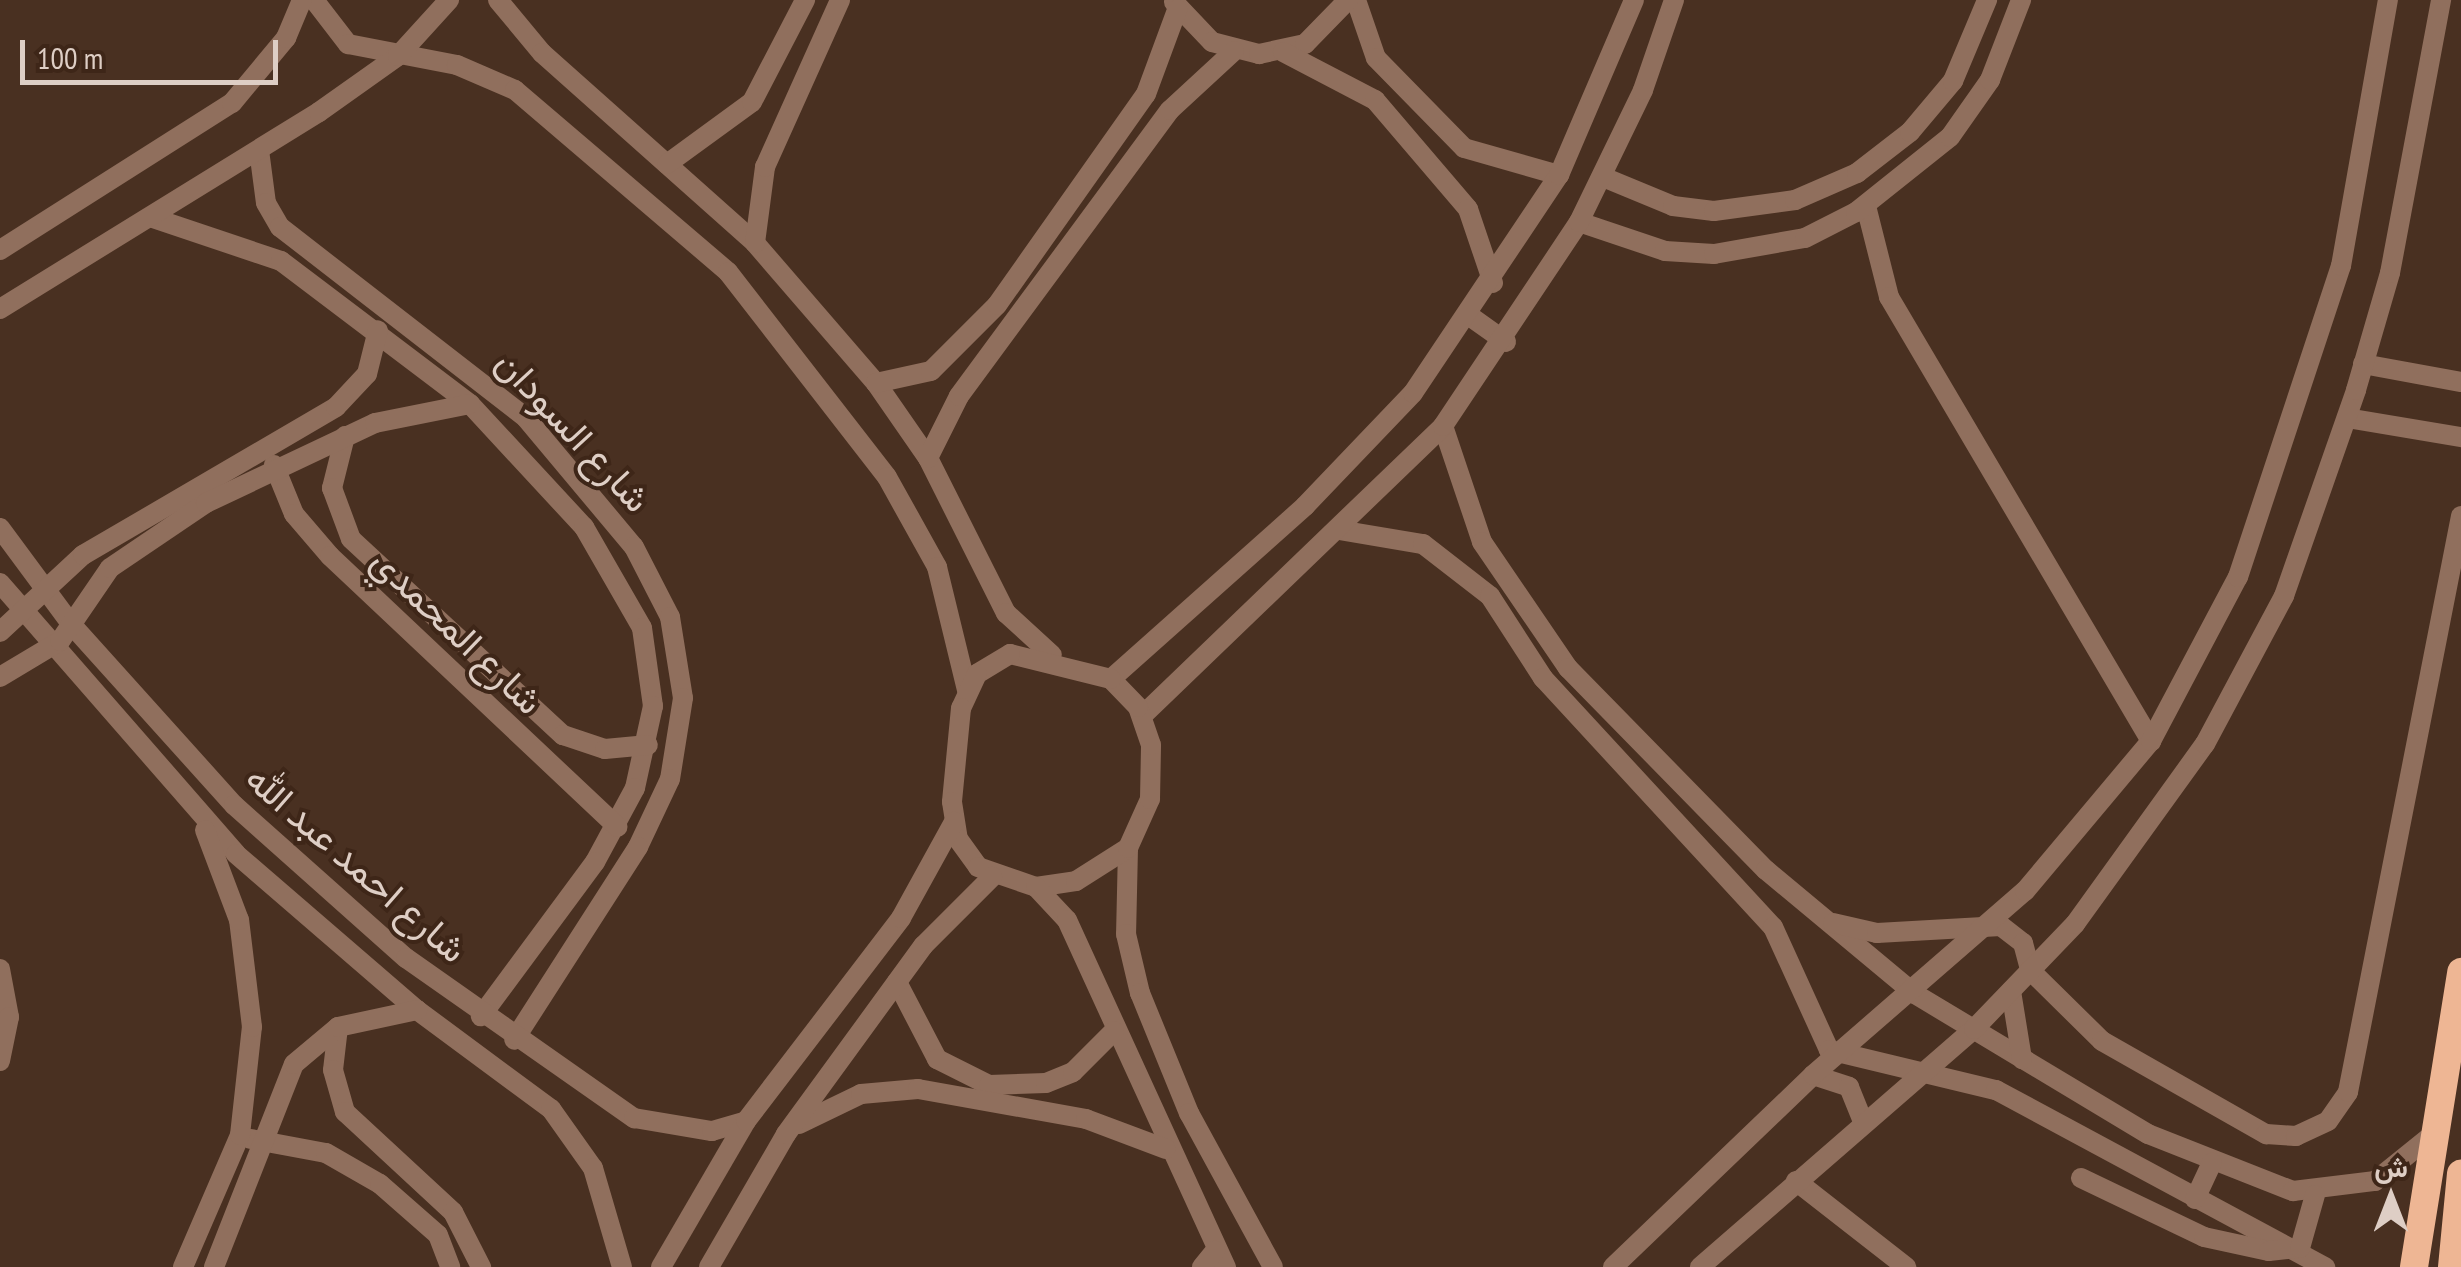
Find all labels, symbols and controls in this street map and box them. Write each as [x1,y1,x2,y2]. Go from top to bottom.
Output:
scale bar [25,20,282,82]
text: 100 m [37,38,103,77]
street label: شارع السودان [487,339,661,521]
street label: شارع المحمدي [363,537,553,723]
street label: شارع احمد عبد الله [237,755,477,971]
north arrow [2341,1147,2441,1247]
text: ش [2374,1148,2408,1185]

